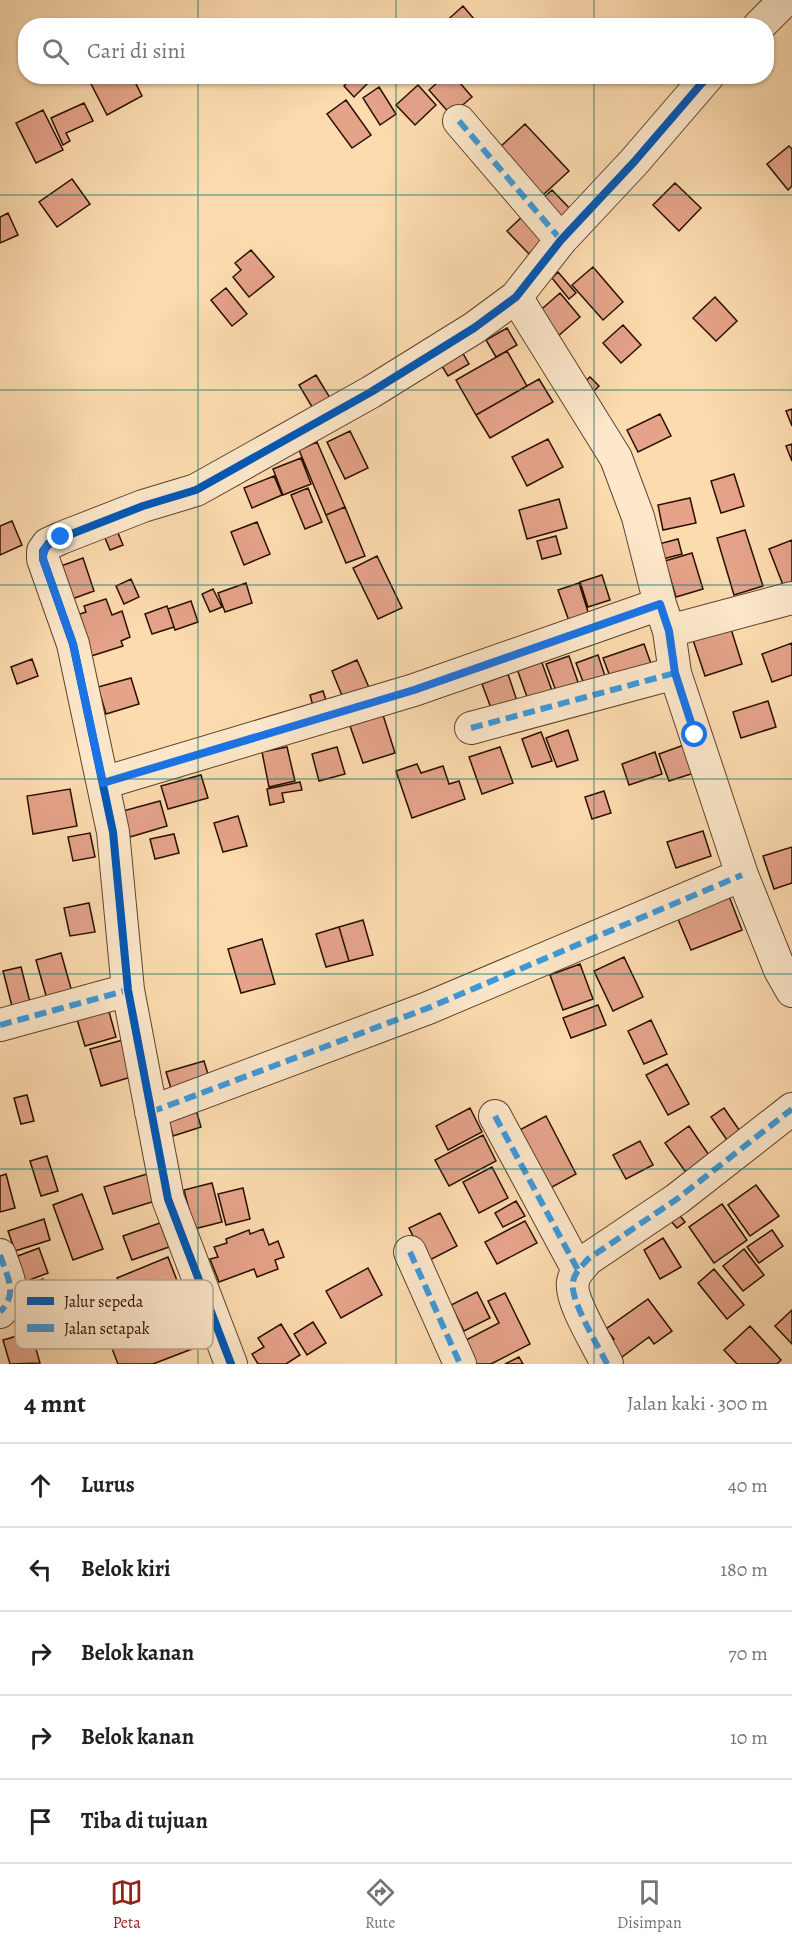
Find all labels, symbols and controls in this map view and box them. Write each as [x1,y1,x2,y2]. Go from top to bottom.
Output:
search box [18,18,774,84]
icon: search [39,35,72,68]
text: Cari di sini [87,36,186,66]
route end [47,523,73,549]
route start [681,721,707,747]
legend [15,1280,213,1349]
text: Jalur sepeda [64,1291,144,1313]
text: Jalan setapak [64,1318,150,1340]
text: 4 mnt [24,1386,86,1421]
text: Jalan kaki · 300 m [627,1390,768,1417]
icon: ahead [24,1469,57,1502]
text: Lurus [81,1470,135,1500]
text: 40 m [728,1472,768,1499]
icon: left [24,1553,57,1586]
text: Belok kiri [81,1554,170,1584]
text: 180 m [720,1556,768,1583]
icon: right [24,1637,57,1670]
text: Belok kanan [81,1638,194,1668]
text: 70 m [728,1640,768,1667]
icon: right [24,1721,57,1754]
text: Belok kanan [81,1722,194,1752]
text: 10 m [730,1724,768,1751]
icon: arrive [24,1805,57,1838]
text: Tiba di tujuan [81,1806,208,1836]
tab: Peta [110,1876,143,1934]
tab: Rute [364,1876,397,1934]
tab: Disimpan [617,1876,682,1934]

